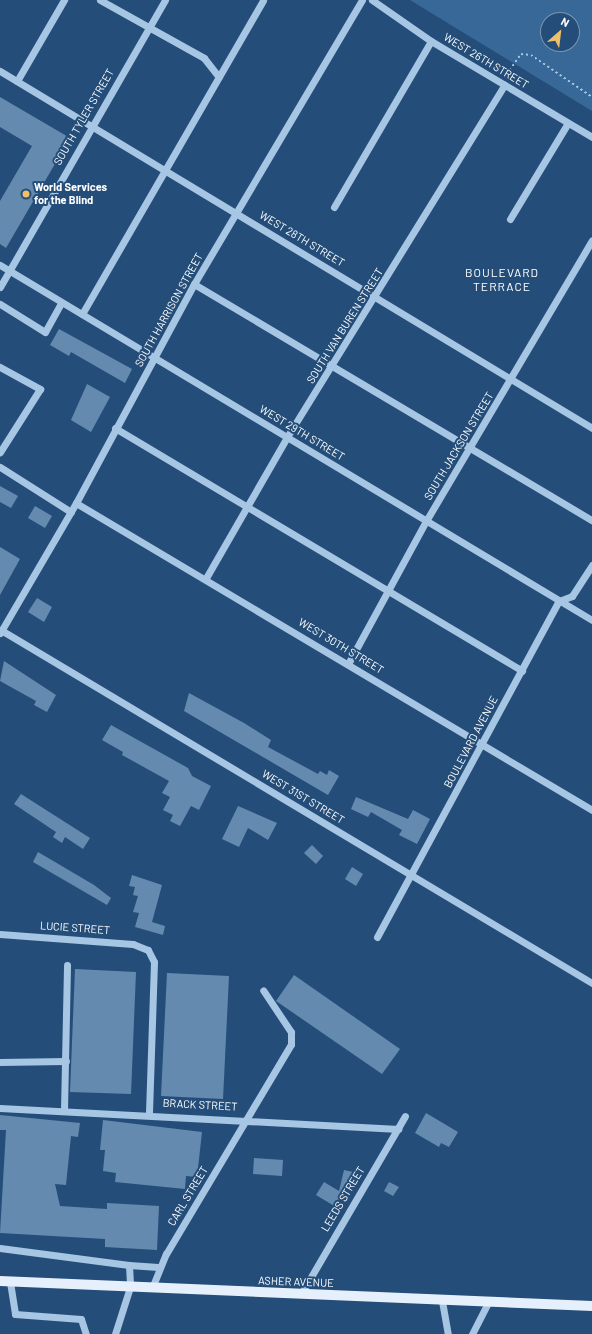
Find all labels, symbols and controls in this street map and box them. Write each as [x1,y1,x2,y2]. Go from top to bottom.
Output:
north arrow [540,12,580,52]
text: N [559,14,572,29]
street label: WEST 26TH STREET [441,30,531,92]
street label: SOUTH TYLER STREET [51,66,117,168]
place label: World Services for the Blind [34,181,107,207]
marker: World Services for the Blind [21,189,31,199]
street label: WEST 28TH STREET [257,208,347,270]
street label: SOUTH HARRISON STREET [132,251,206,369]
street label: SOUTH VAN BUREN STREET [304,266,386,386]
district label: BOULEVARD TERRACE [465,266,539,294]
street label: SOUTH JACKSON STREET [421,390,497,502]
street label: WEST 29TH STREET [257,402,347,464]
street label: WEST 30TH STREET [296,615,386,677]
street label: BOULEVARD AVENUE [441,694,501,790]
street label: WEST 31ST STREET [259,767,347,827]
street label: LUCIE STREET [39,919,111,937]
street label: BRACK STREET [162,1096,238,1114]
street label: CARL STREET [165,1164,211,1228]
street label: LEEDS STREET [318,1164,368,1234]
street label: ASHER AVENUE [258,1274,334,1290]

